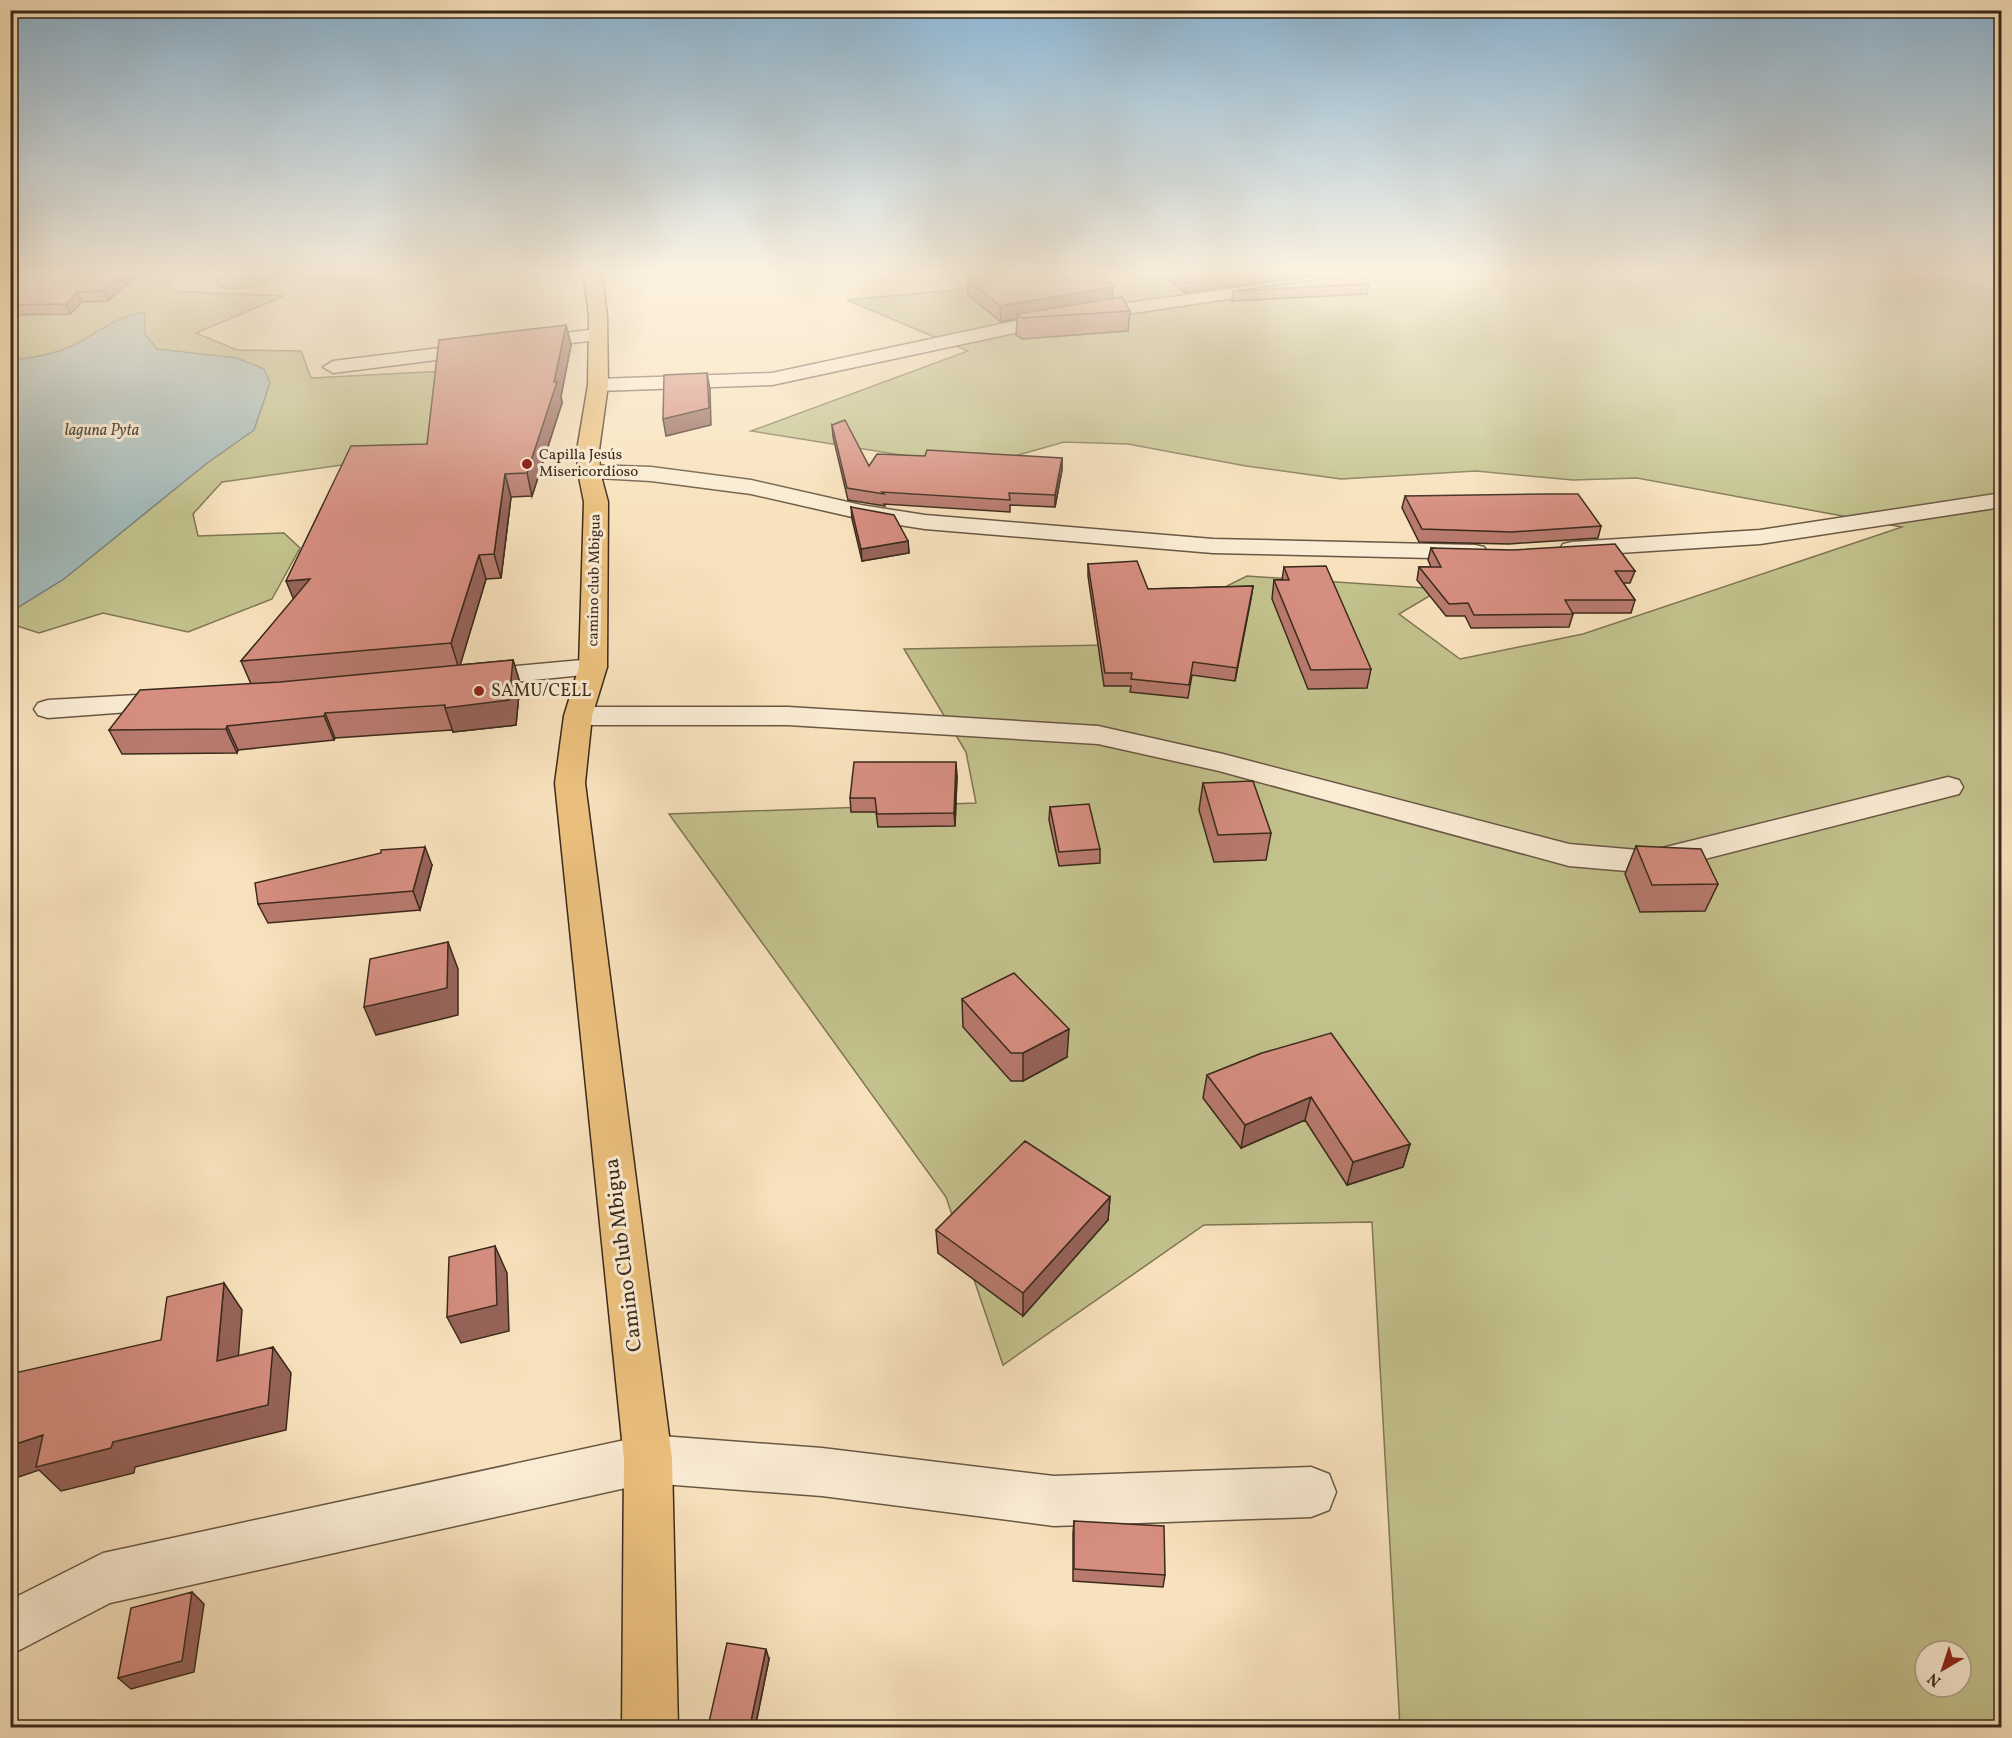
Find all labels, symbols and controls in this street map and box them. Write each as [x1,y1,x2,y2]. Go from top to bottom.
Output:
water label: laguna Pyta [65,420,140,442]
place label: Capilla Jesús Misericordioso [539,445,638,483]
marker: Capilla Jesús Misericordioso [520,457,534,471]
street label: camino club Mbigua [583,513,607,647]
place label: SAMU/CELL [491,679,591,704]
marker: SAMU/CELL [472,684,486,698]
street label: Camino Club Mbigua [598,1157,650,1353]
north arrow [1913,1639,1973,1699]
text: N [1923,1667,1946,1691]

